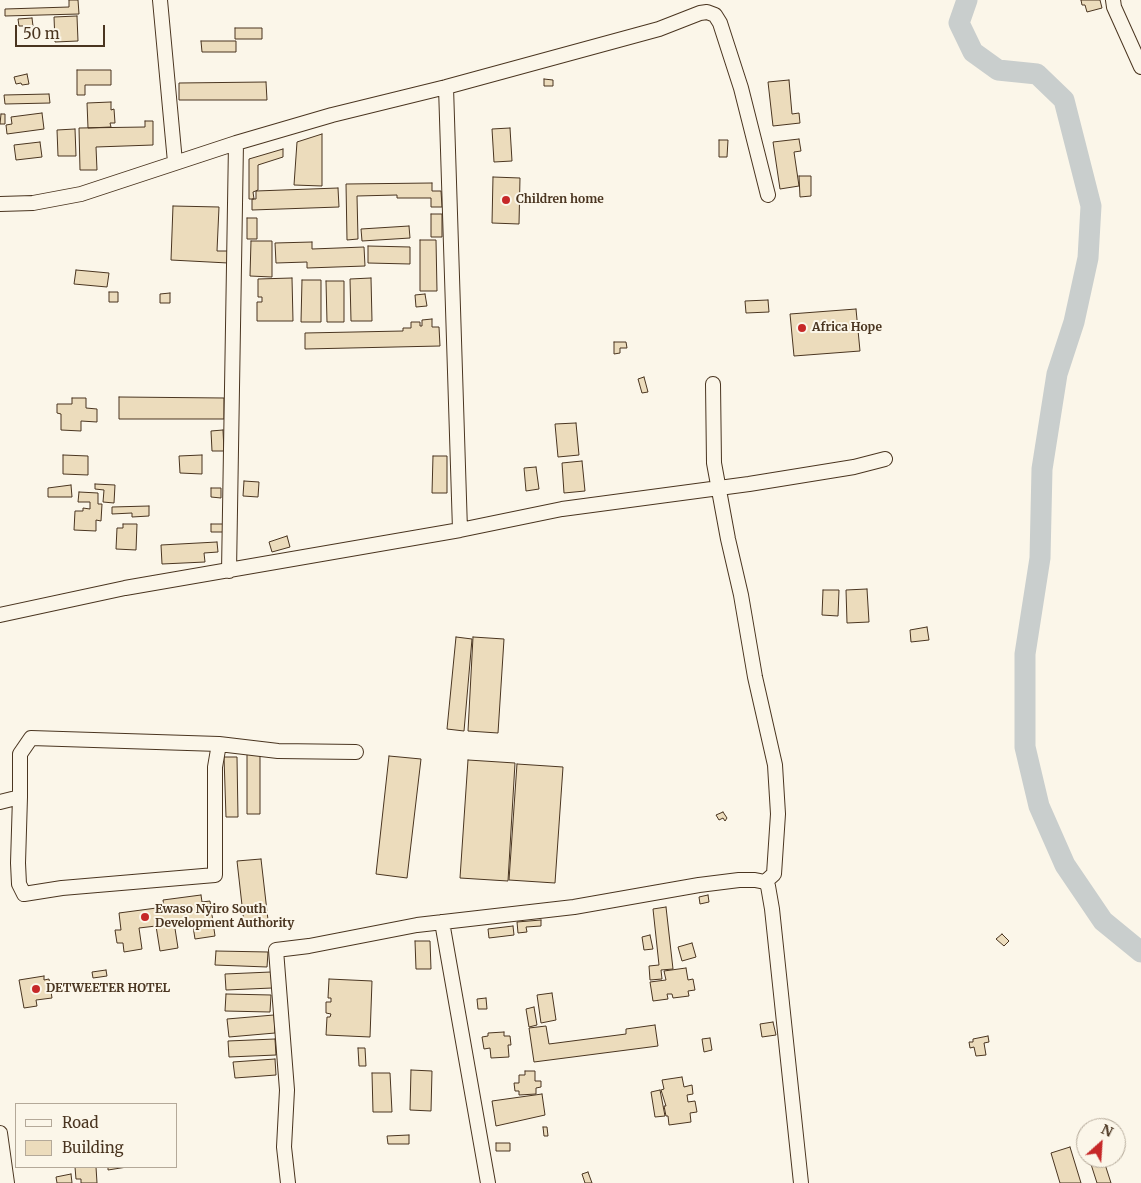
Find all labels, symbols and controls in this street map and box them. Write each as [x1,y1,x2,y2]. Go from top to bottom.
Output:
scale bar [18,15,108,47]
text: 50 m [23,24,60,43]
place label: Children home [516,193,604,207]
marker: Children home [500,194,512,206]
place label: Africa Hope [812,321,882,335]
marker: Africa Hope [796,322,808,334]
place label: Ewaso Nyiro South Development Authority [155,903,294,931]
marker: Ewaso Nyiro South Development Authority [139,911,151,923]
place label: DETWEETER HOTEL [46,982,170,996]
marker: DETWEETER HOTEL [30,983,42,995]
legend [15,1103,178,1168]
text: Road [62,1113,98,1132]
north arrow [1076,1118,1126,1168]
text: N [1098,1120,1116,1141]
text: Building [62,1138,124,1157]

